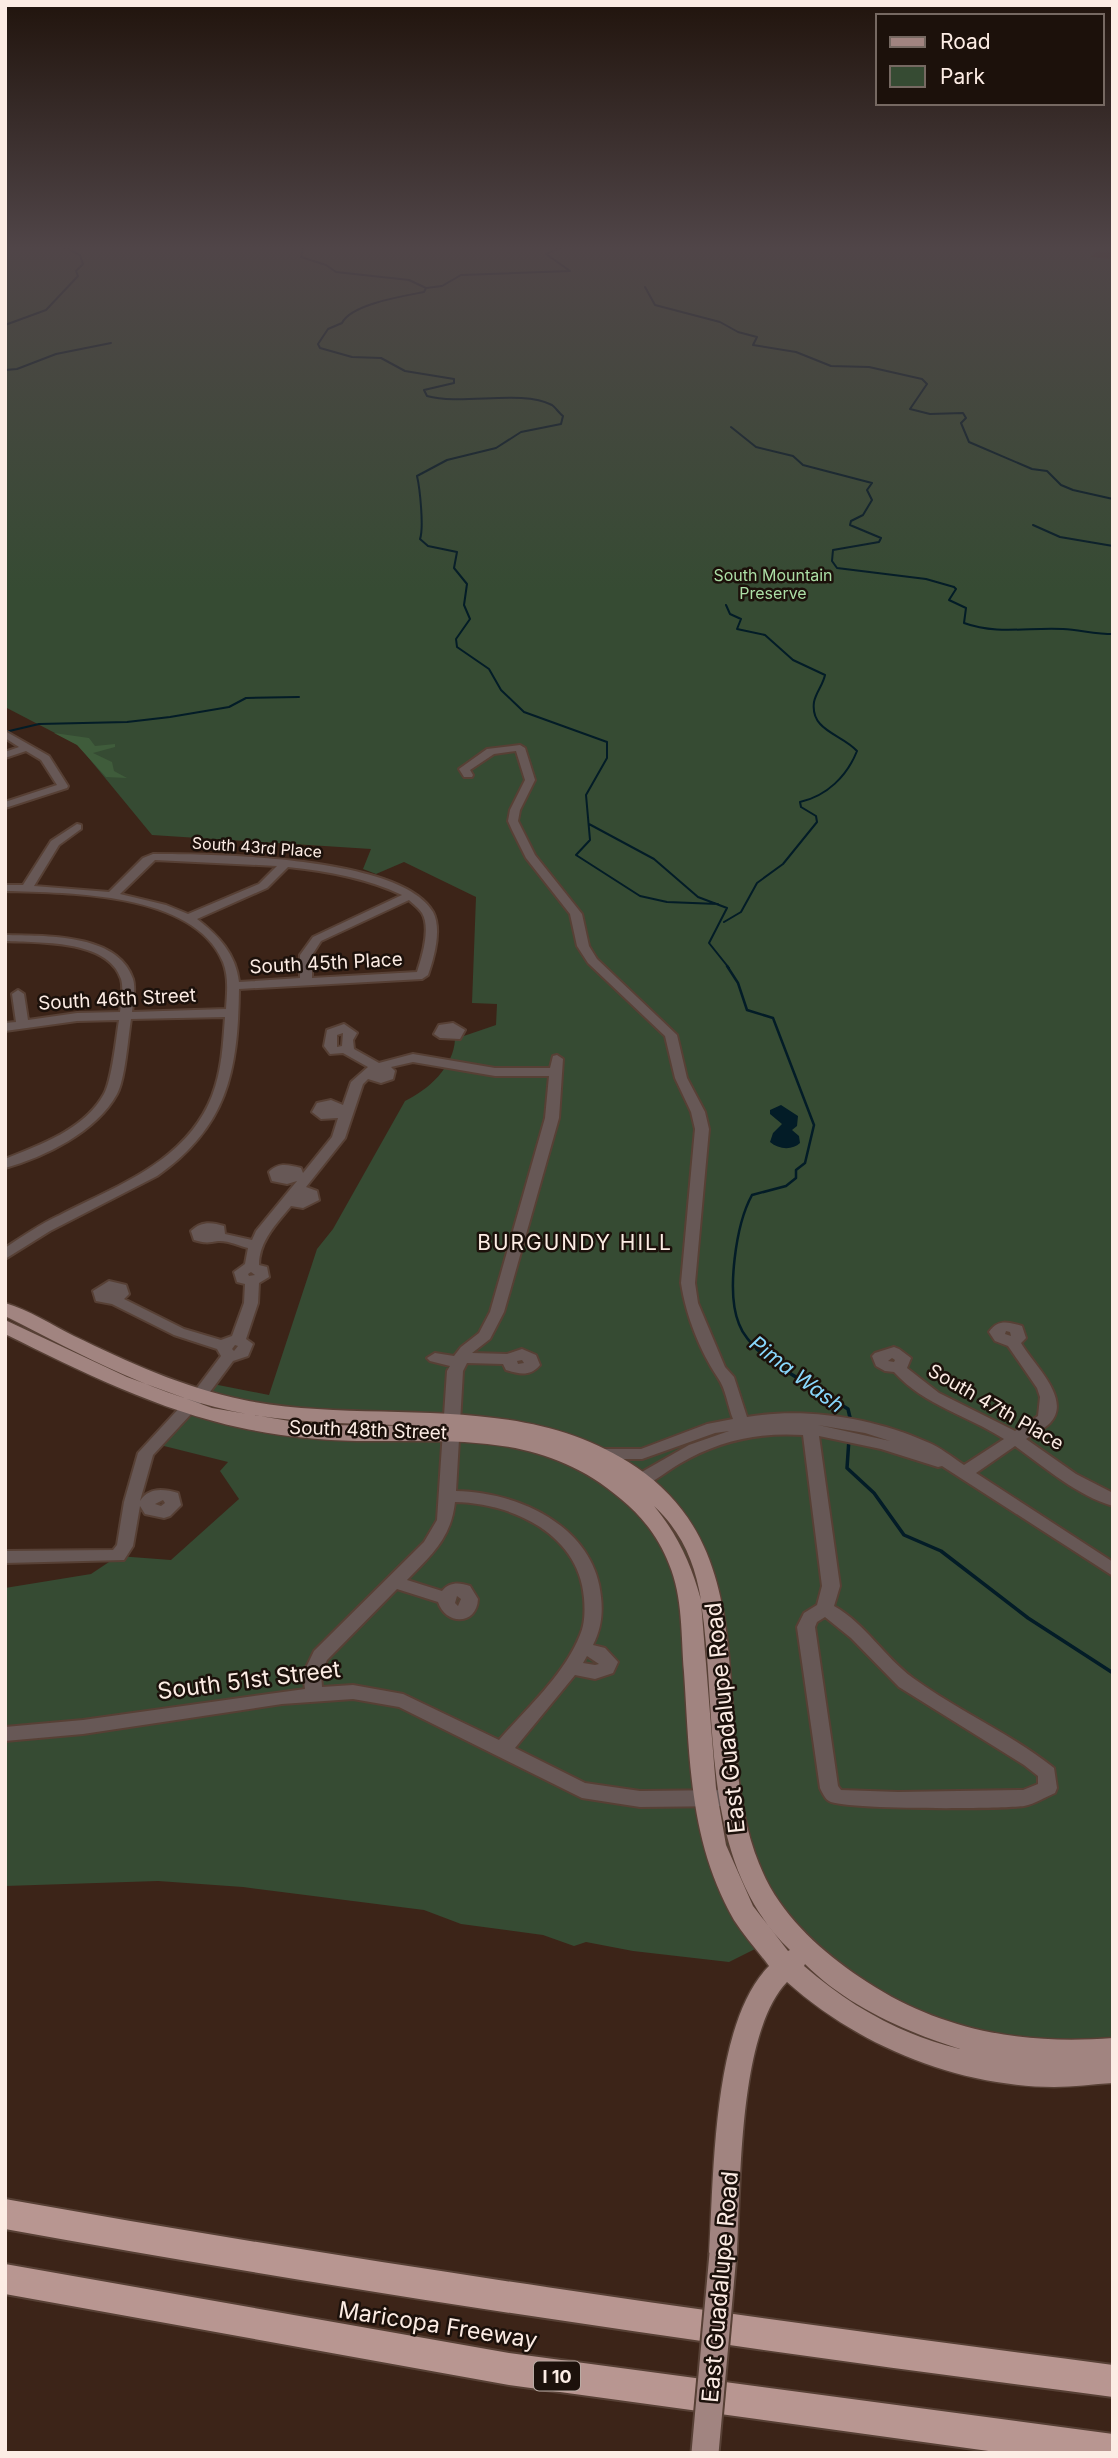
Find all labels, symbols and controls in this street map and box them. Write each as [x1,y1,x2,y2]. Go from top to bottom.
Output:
legend [876,14,1104,105]
text: Road [940,29,991,54]
text: Park [940,64,985,89]
park label: South Mountain Preserve [713,565,833,603]
street label: South 43rd Place [191,832,323,862]
street label: South 45th Place [249,947,403,979]
street label: South 46th Street [37,983,197,1015]
district label: BURGUNDY HILL [477,1230,673,1255]
water label: Pima Wash [745,1330,849,1418]
street label: South 47th Place [924,1359,1068,1455]
street label: South 48th Street [289,1416,447,1444]
street label: East Guadalupe Road [699,1601,751,1835]
street label: South 51st Street [156,1655,343,1705]
street label: East Guadalupe Road [696,2170,744,2404]
street label: Maricopa Freeway [337,2295,539,2355]
road number: I 10 [534,2362,580,2390]

